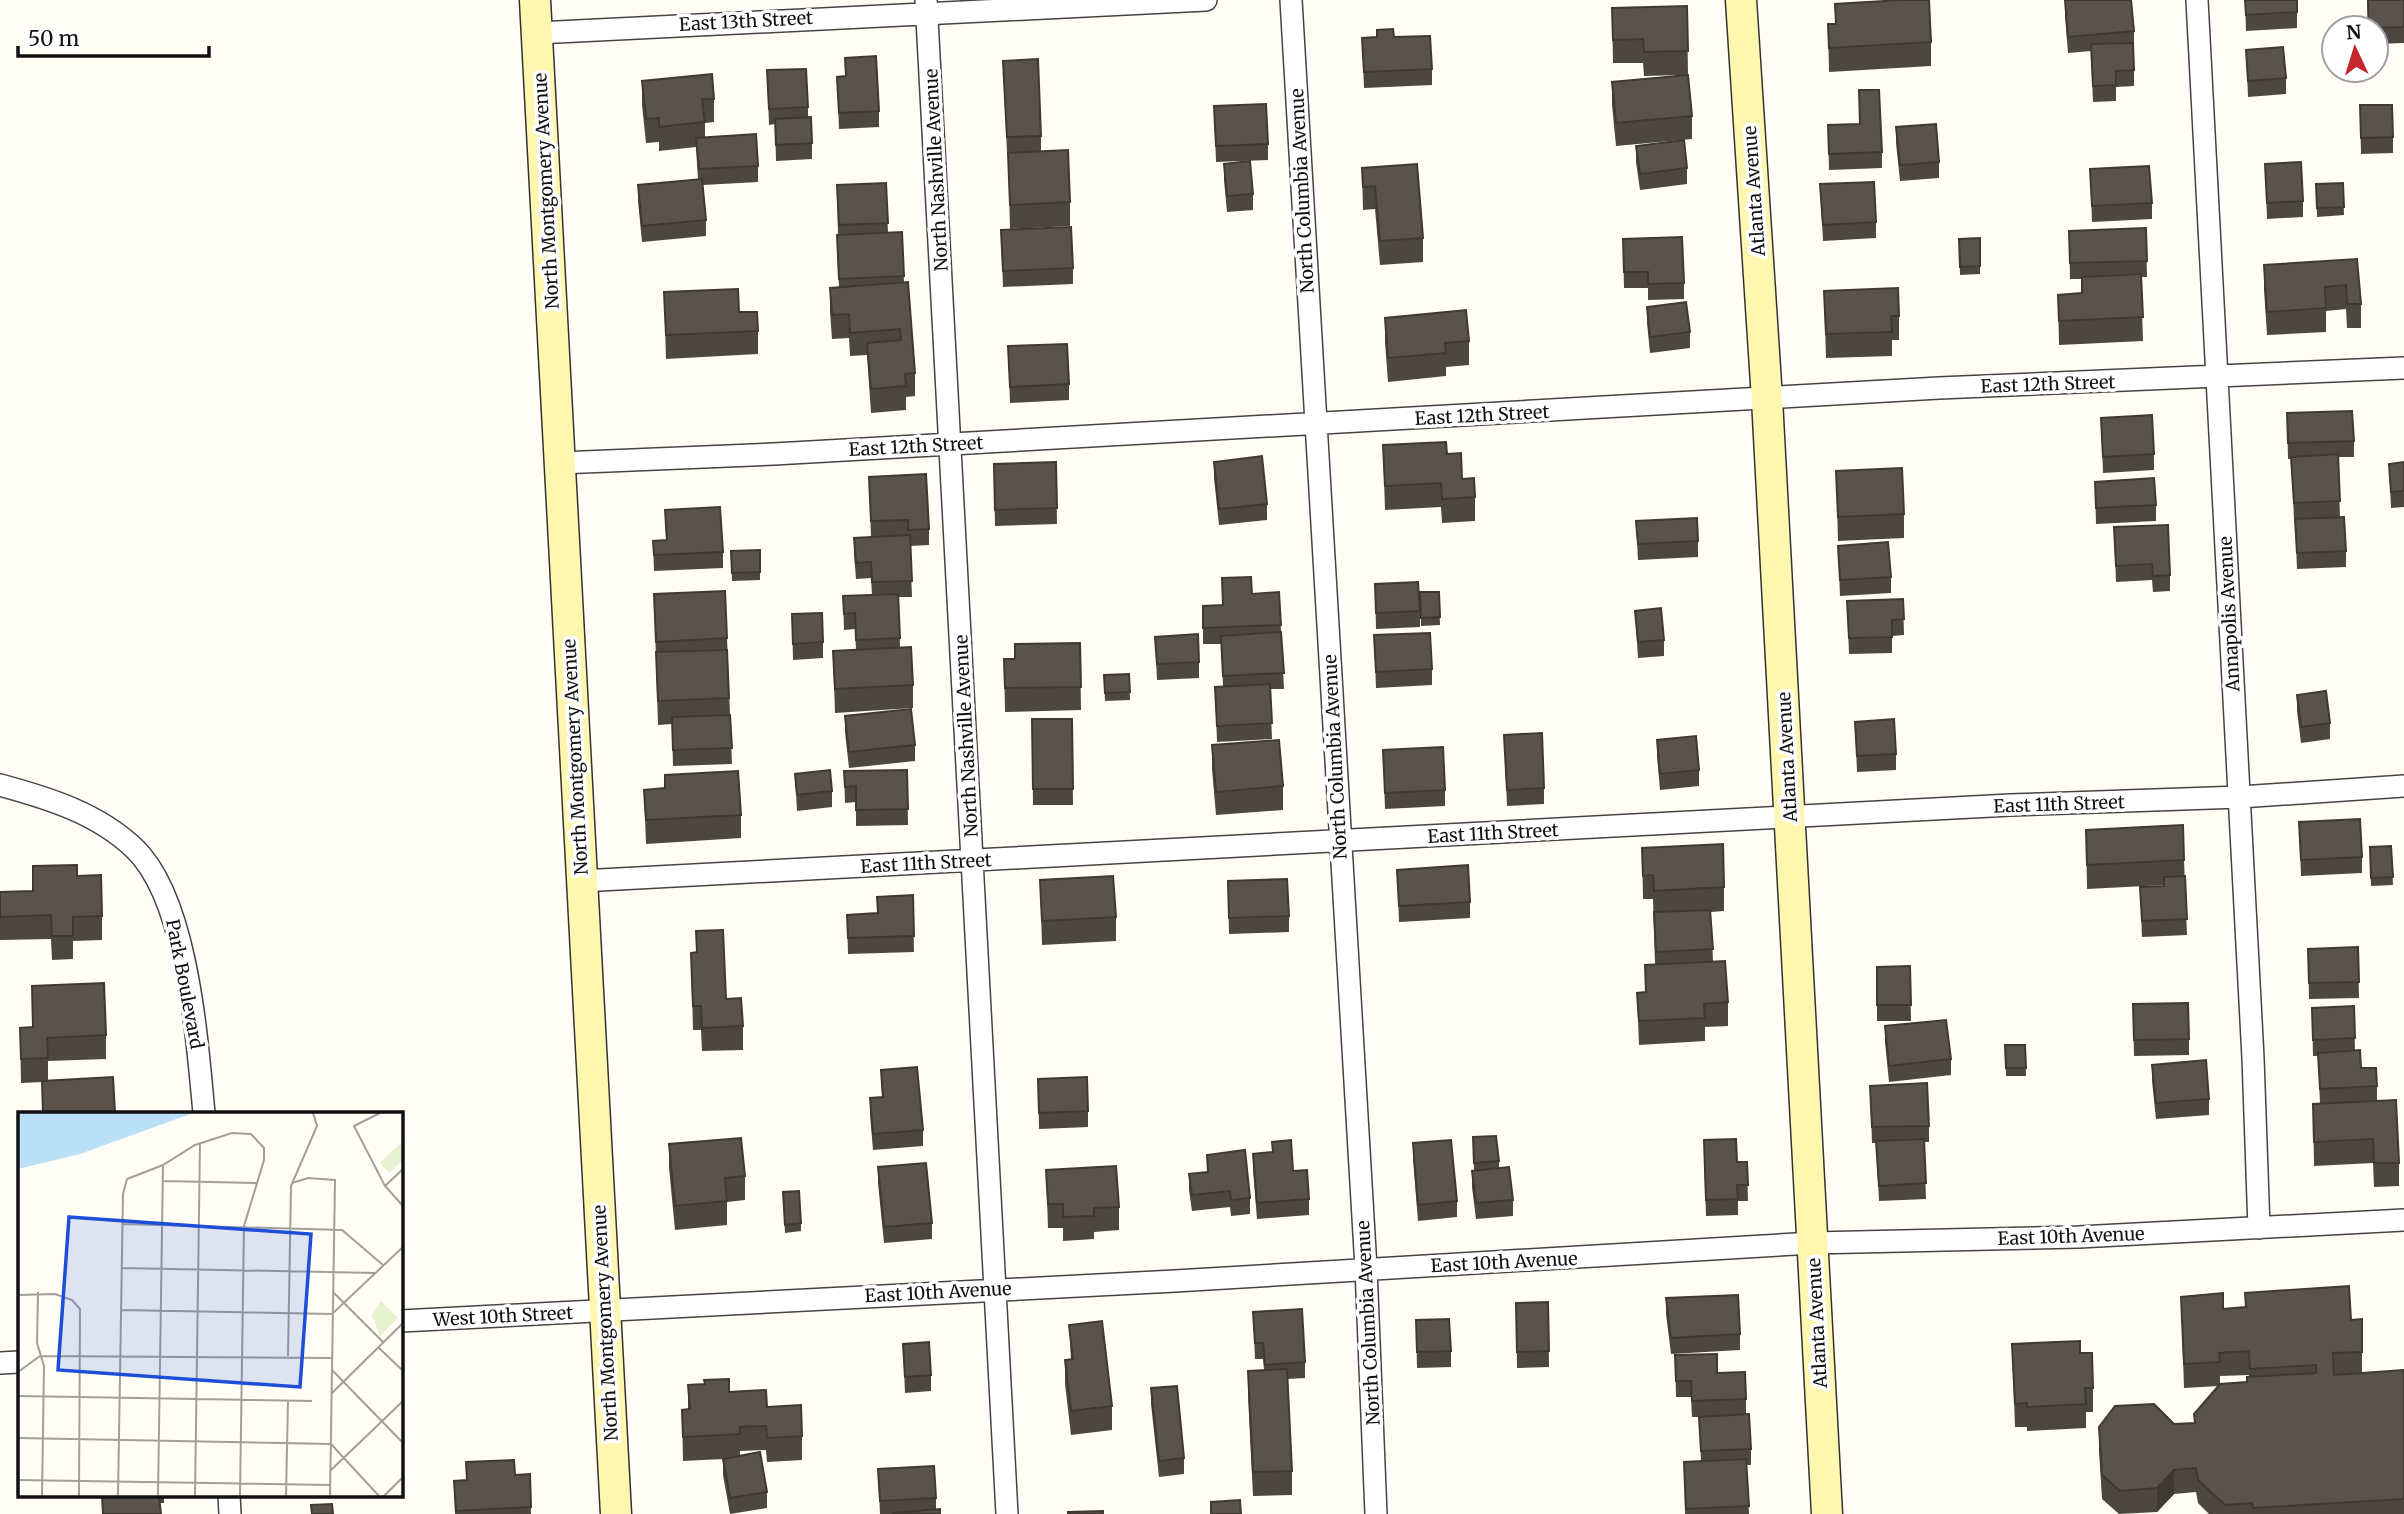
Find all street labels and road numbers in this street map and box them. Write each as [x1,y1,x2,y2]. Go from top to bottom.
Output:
street label: East 13th Street [678,6,814,36]
street label: North Nashville Avenue [919,68,953,272]
street label: North Montgomery Avenue [528,72,564,310]
street label: North Columbia Avenue [1285,88,1319,294]
street label: Atlanta Avenue [1738,125,1770,258]
street label: East 12th Street [1980,370,2116,398]
street label: East 12th Street [1414,400,1550,430]
street label: East 12th Street [848,431,984,461]
street label: Annapolis Avenue [2213,536,2245,693]
street label: North Nashville Avenue [949,634,983,838]
street label: North Montgomery Avenue [557,638,593,876]
street label: North Columbia Avenue [1318,654,1352,860]
street label: Atlanta Avenue [1772,691,1802,824]
street label: East 11th Street [1993,790,2125,818]
street label: East 11th Street [1427,818,1559,848]
street label: East 11th Street [860,848,992,878]
street label: Park Boulevard [161,917,209,1051]
street label: North Montgomery Avenue [587,1204,623,1442]
street label: North Columbia Avenue [1351,1220,1385,1426]
street label: East 10th Avenue [1997,1222,2145,1250]
street label: East 10th Avenue [1430,1247,1578,1277]
street label: Atlanta Avenue [1802,1257,1832,1390]
street label: East 10th Avenue [864,1277,1012,1307]
street label: West 10th Street [431,1301,574,1331]

